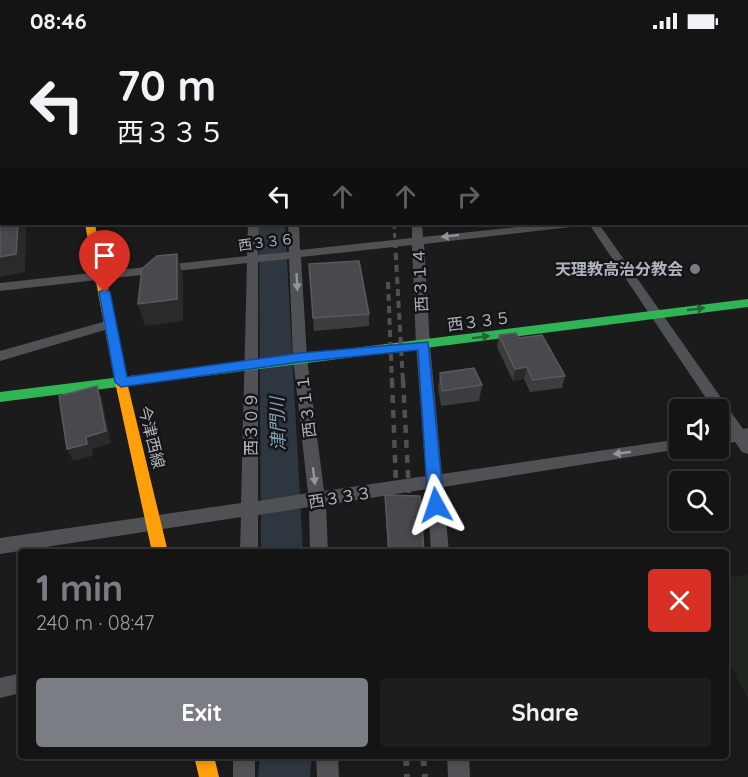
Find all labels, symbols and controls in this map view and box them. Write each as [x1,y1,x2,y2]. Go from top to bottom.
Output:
text: 08:46 [30,7,87,35]
text: 70 m [117,59,216,112]
icon: left [18,66,96,144]
text: 西３３５ [117,115,225,149]
icon: left [263,180,296,213]
icon: ahead [326,180,359,213]
icon: ahead [389,180,422,213]
icon: right [452,180,485,213]
pin [79,230,130,292]
street label: 西３３６ [237,230,295,254]
one-way arrow [441,231,460,241]
icon: arrive [88,239,121,272]
street label: 西３１４ [408,248,432,312]
place label: 天理教高治分教会 [555,259,683,279]
marker: 天理教高治分教会 [688,262,702,276]
one-way arrow [292,272,301,291]
one-way arrow [686,305,705,314]
street label: 西３３５ [446,307,512,335]
one-way arrow [472,333,491,342]
street label: 西３１１ [292,373,320,439]
street label: 西３０９ [241,392,261,456]
water label: 津門川 [265,395,290,451]
map controls [669,399,729,531]
button: sound [669,399,729,459]
street label: 今津西線 [135,404,169,470]
one-way arrow [612,449,631,458]
one-way arrow [309,467,319,486]
button: search [669,471,729,531]
position arrow [404,473,468,537]
street label: 西３３３ [307,482,373,512]
text: 1 min [36,565,123,610]
button: close [648,569,711,632]
text: 240 m · 08:47 [36,610,154,635]
button: Exit [36,678,368,747]
button: Share [380,678,711,747]

